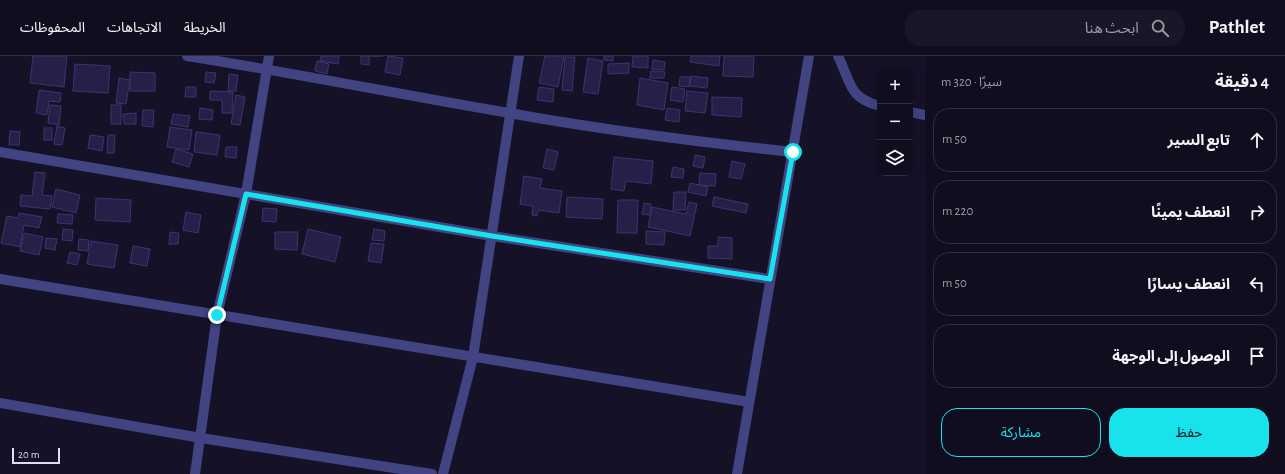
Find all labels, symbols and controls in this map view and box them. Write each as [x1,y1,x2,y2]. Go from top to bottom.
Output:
search box [905,10,1185,46]
icon: search [1149,17,1171,39]
text: Pathlet [1209,18,1265,37]
text: المحفوظات [20,21,85,35]
text: الاتجاهات [107,21,162,35]
text: الخريطة [184,21,226,35]
text: ابحث هنا [1085,21,1139,36]
map controls [877,68,913,176]
button: + [877,68,913,104]
text: 4 دقيقة [1215,73,1269,90]
text: سيرًا · 320 m [941,76,1002,89]
button: − [877,104,913,140]
icon: ahead [1246,129,1268,151]
text: 50 m [942,133,967,146]
text: تابع السير [1168,133,1230,148]
button: layers [877,140,913,176]
route start [784,143,802,161]
icon: right [1246,201,1268,223]
text: 220 m [942,205,973,218]
text: انعطف يمينًا [1151,205,1230,220]
icon: left [1246,273,1268,295]
text: 50 m [942,277,967,290]
text: انعطف يسارًا [1147,277,1230,292]
route end [208,306,226,324]
icon: arrive [1246,345,1268,367]
text: الوصول إلى الوجهة [1112,349,1230,364]
button: مشاركة [941,408,1101,457]
button: حفظ [1109,408,1269,457]
scale bar [12,446,60,465]
text: 20 m [18,449,39,460]

